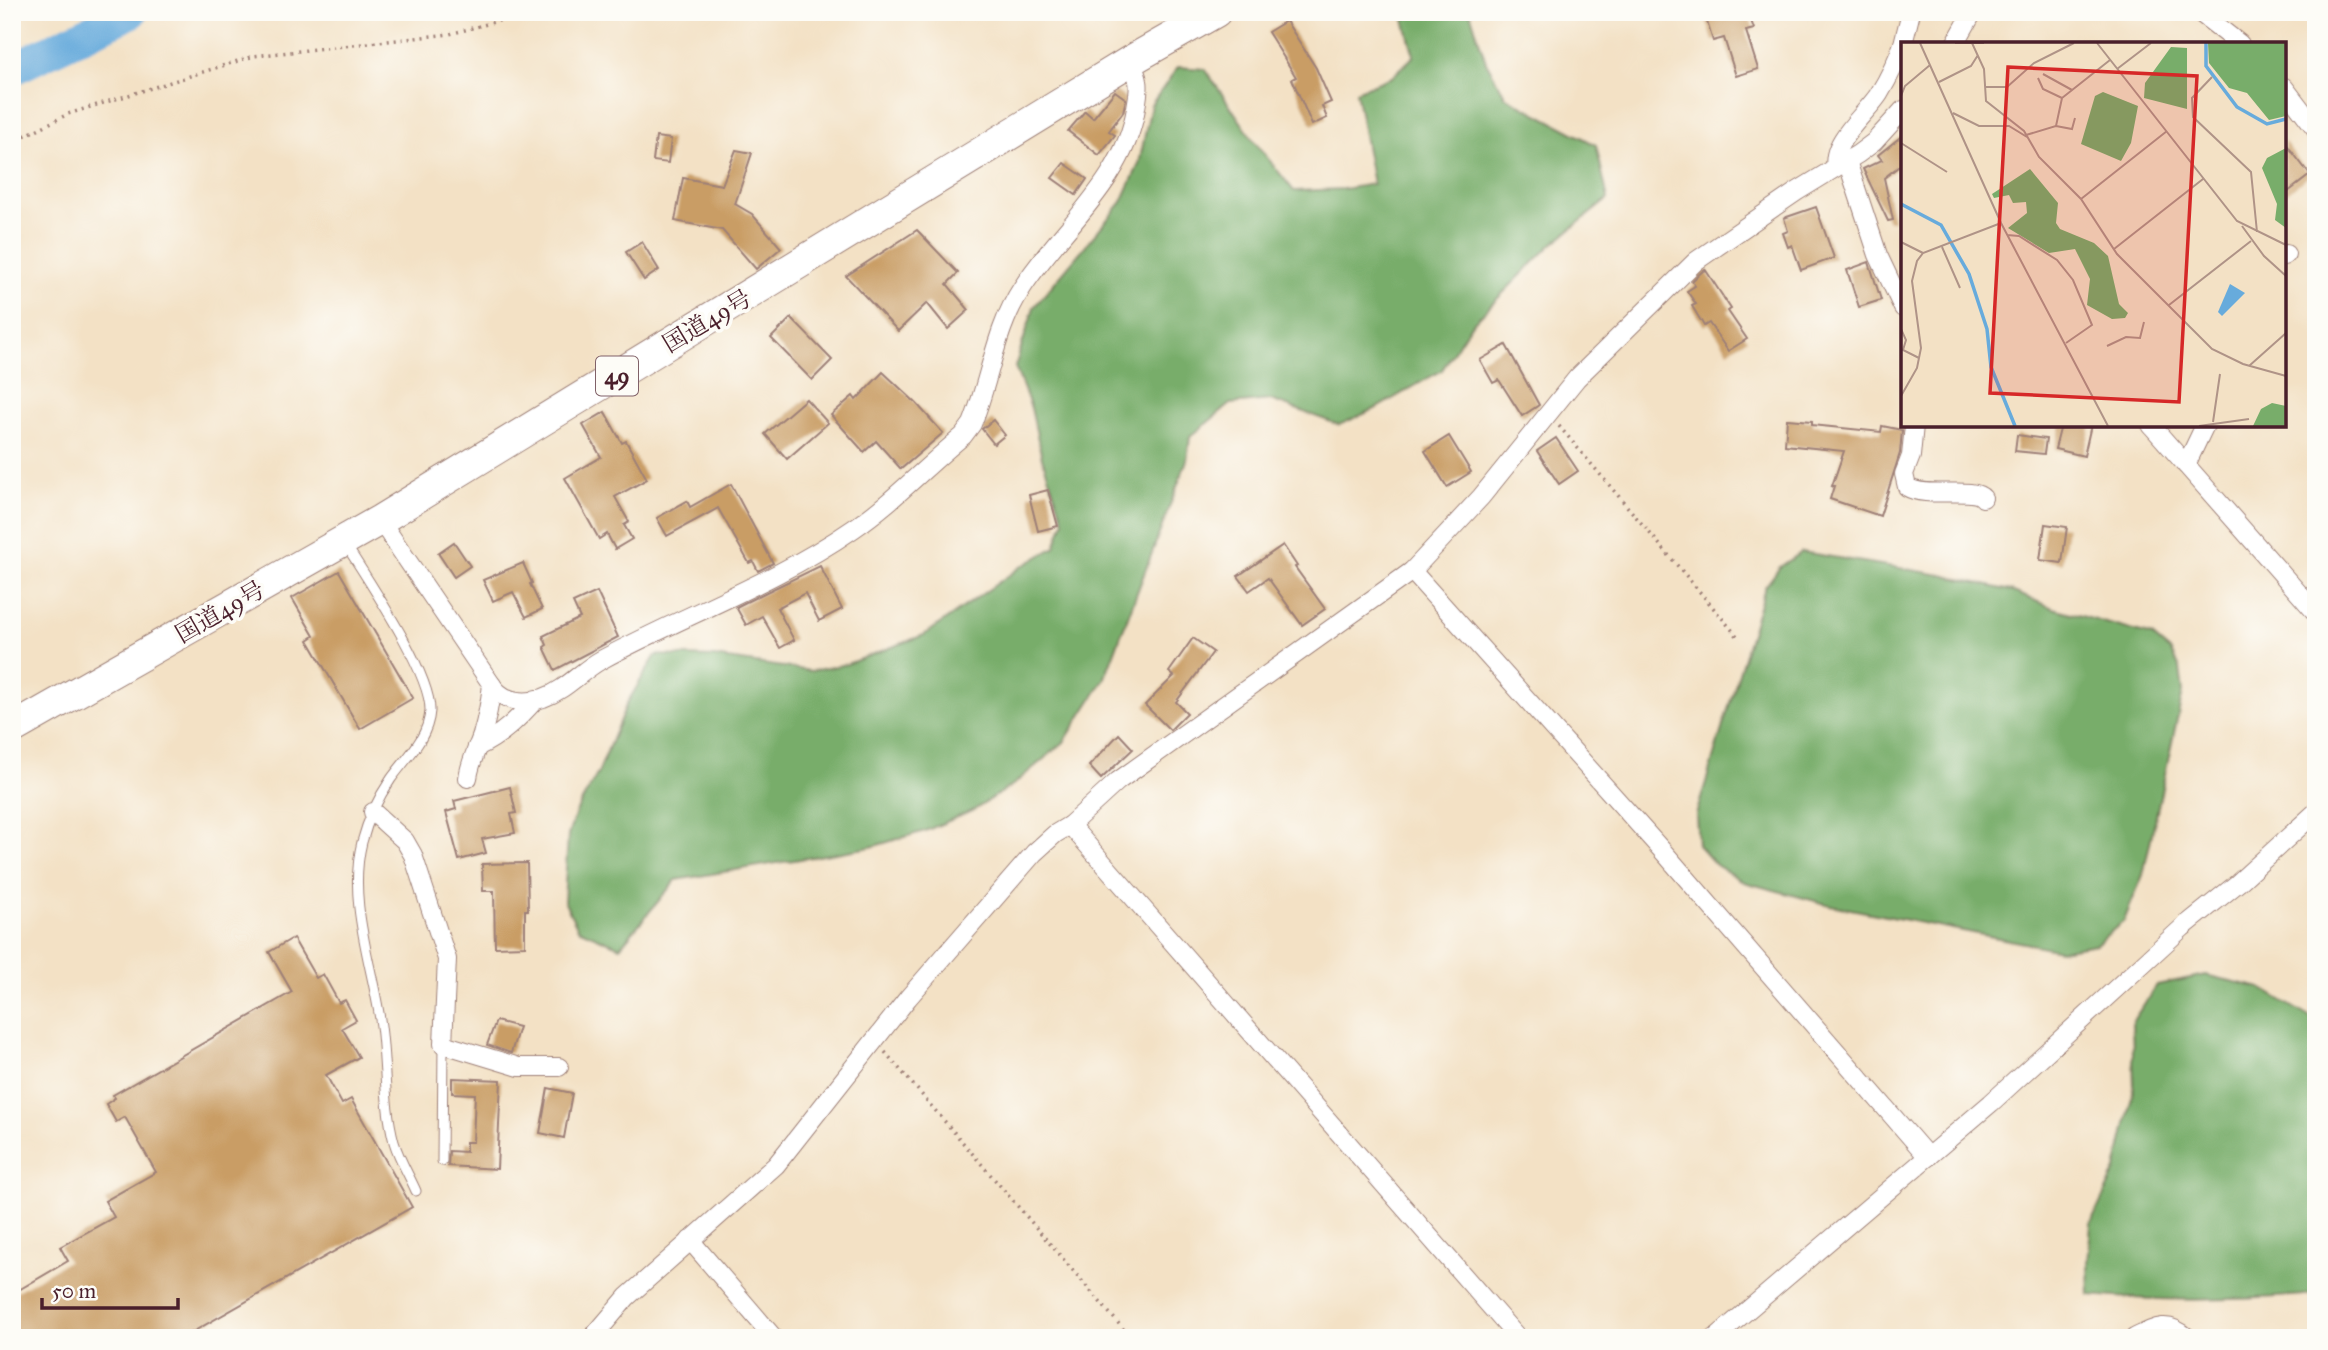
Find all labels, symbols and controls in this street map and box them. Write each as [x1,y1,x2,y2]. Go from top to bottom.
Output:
inset map [1901,42,2286,427]
street label: 国道49号 [657,283,757,359]
road number: 49 [596,356,638,396]
street label: 国道49号 [170,574,270,650]
scale bar [42,1266,178,1310]
text: 50 m [52,1278,97,1304]

